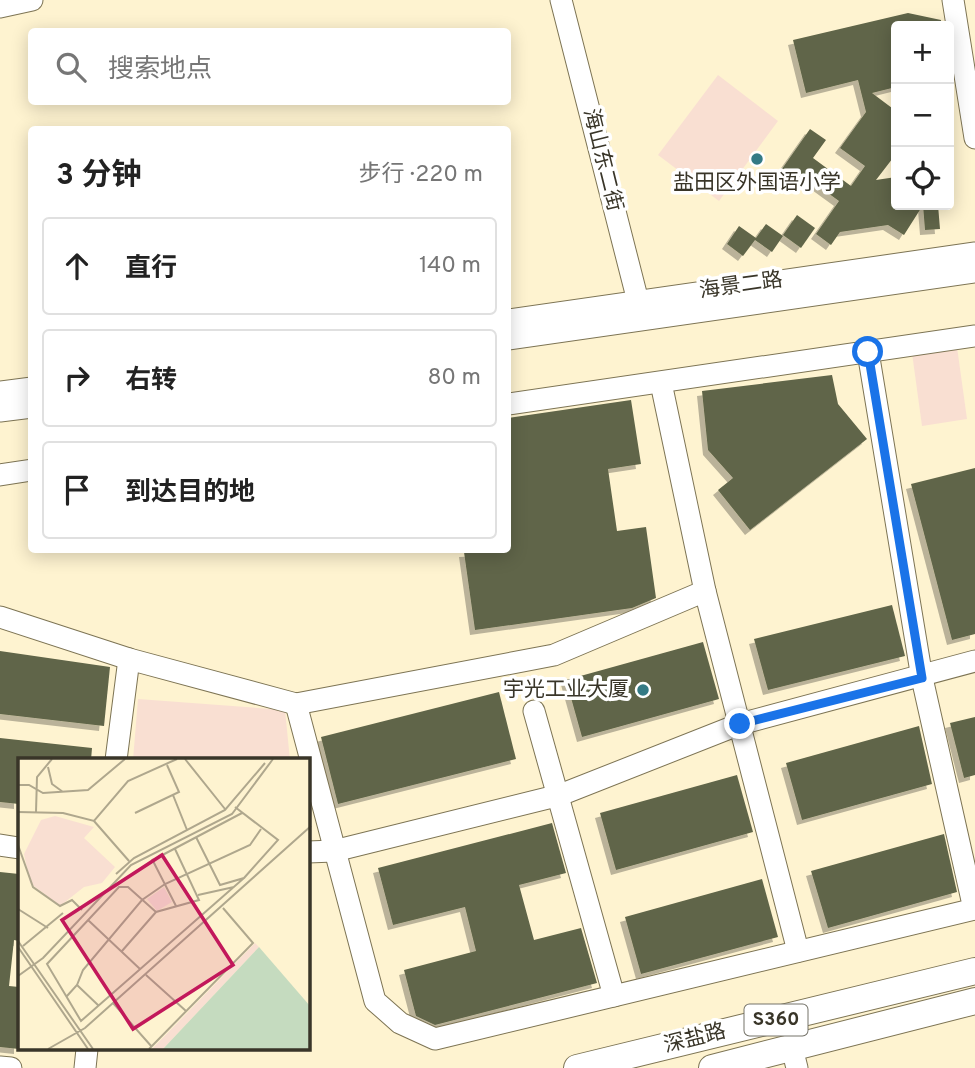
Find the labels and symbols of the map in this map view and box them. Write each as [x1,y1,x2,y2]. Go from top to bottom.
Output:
street label: 海山东二街 [576,106,628,214]
marker: 盐田区外国语小学 [749,151,765,167]
place label: 盐田区外国语小学 [673,170,841,197]
street label: 海景二路 [698,267,784,305]
route start [852,336,883,367]
place label: 宇光工业大厦 [503,677,629,704]
marker: 宇光工业大厦 [635,682,651,698]
route end [724,708,755,739]
inset map [18,758,310,1050]
road number: S360 [744,1004,808,1036]
street label: 深盐路 [661,1018,729,1060]

